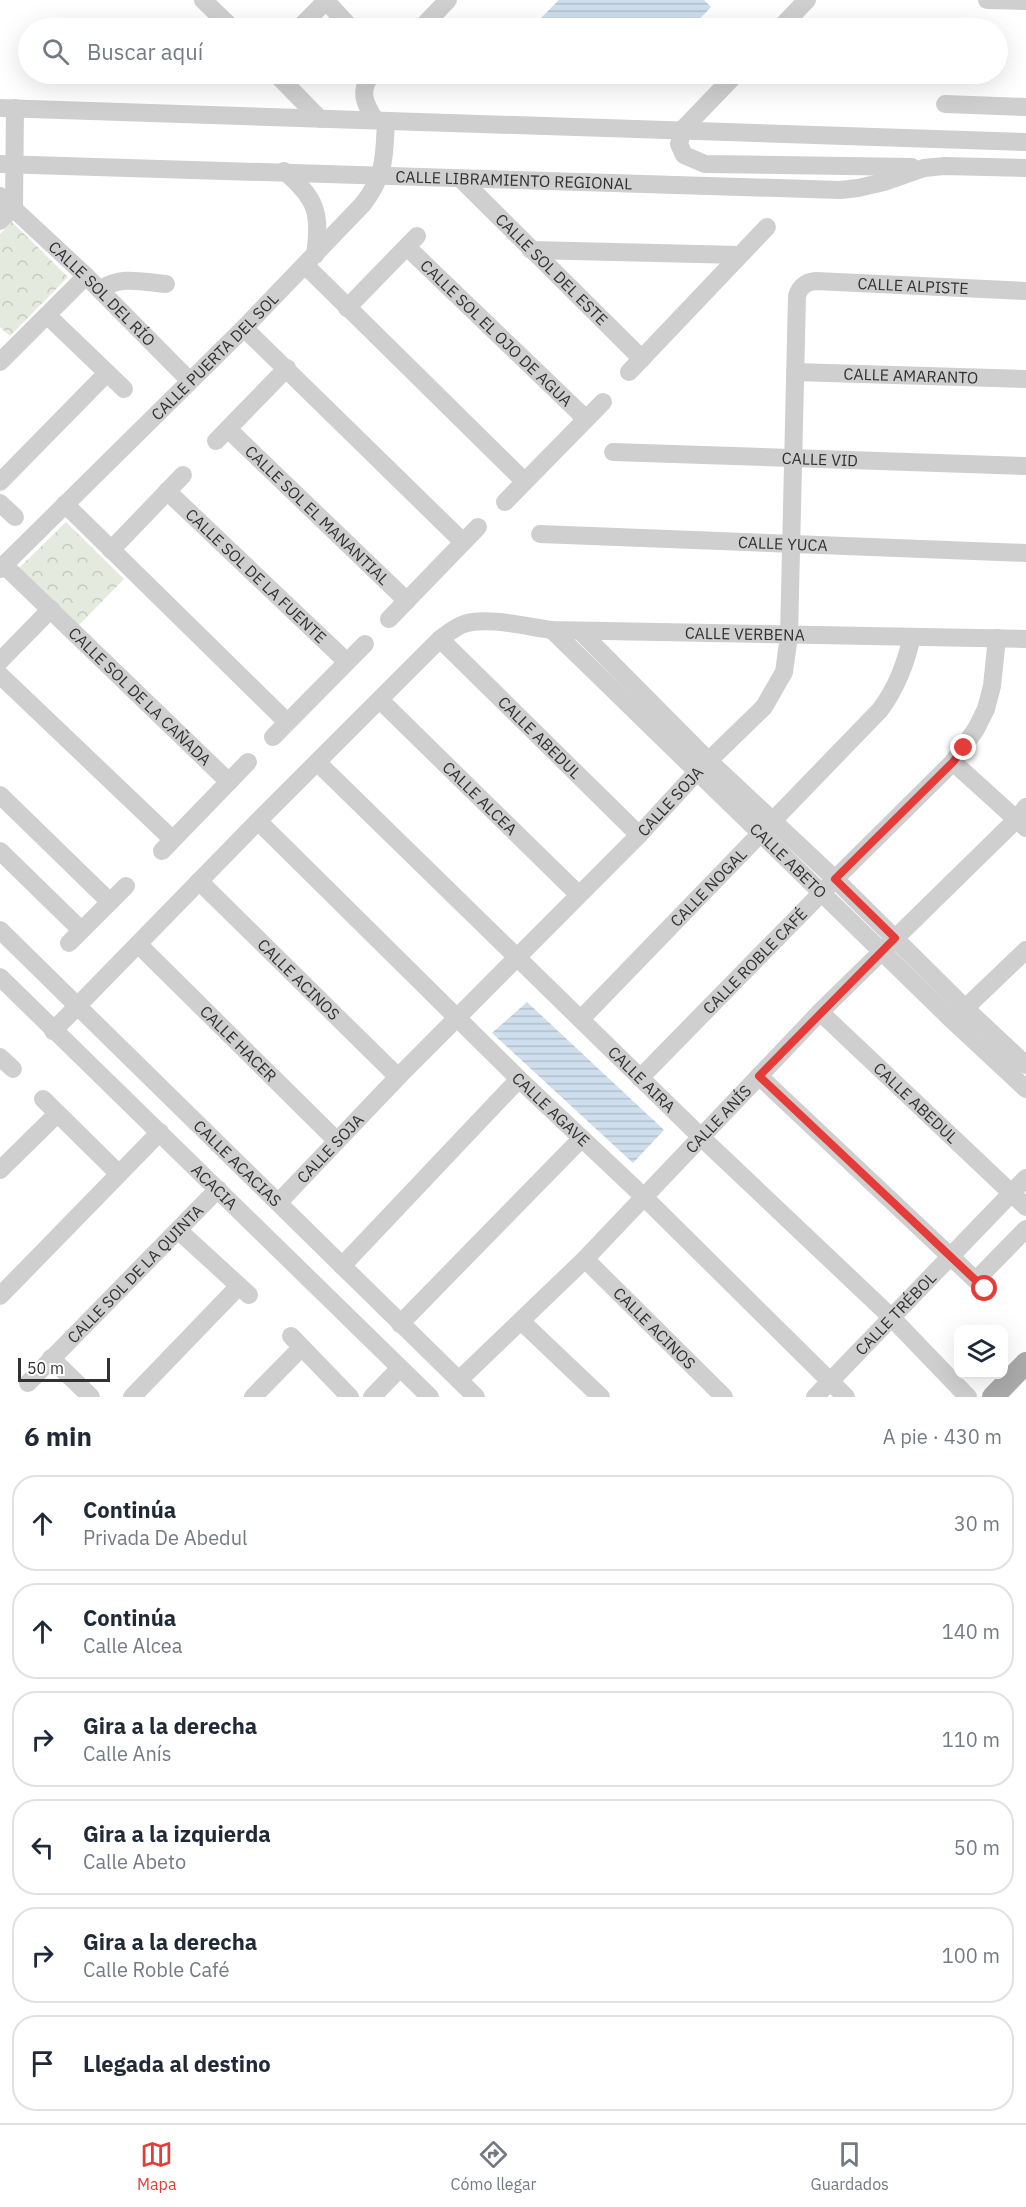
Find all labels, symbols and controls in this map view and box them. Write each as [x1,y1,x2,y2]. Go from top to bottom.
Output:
search box [18,18,1008,84]
icon: search [39,35,72,68]
text: Buscar aquí [87,37,203,66]
street label: CALLE LIBRAMIENTO REGIONAL [395,166,632,194]
street label: CALLE SOL DEL ESTE [491,209,612,329]
street label: CALLE SOL DEL RÍO [45,236,160,350]
street label: CALLE SOL EL OJO DE AGUA [416,255,577,411]
street label: CALLE ALPISTE [857,273,969,298]
street label: CALLE PUERTA DEL SOL [147,289,282,424]
street label: CALLE AMARANTO [843,363,979,388]
street label: CALLE SOL EL MANANTIAL [241,441,394,589]
street label: CALLE VID [781,448,858,470]
street label: CALLE SOL DE LA FUENTE [182,504,331,647]
street label: CALLE YUCA [737,532,828,555]
street label: CALLE SOL DE LA CAÑADA [64,623,216,770]
street label: CALLE VERBENA [685,623,805,645]
street label: CALLE ABEDUL [494,692,586,783]
route end [950,734,976,760]
street label: CALLE ALCEA [438,757,522,839]
street label: CALLE SOJA [633,762,707,840]
street label: CALLE ABETO [746,818,831,902]
street label: CALLE NOGAL [666,844,751,931]
street label: CALLE ROBLE CAFÉ [698,903,811,1018]
street label: CALLE ACINOS [253,934,344,1024]
street label: CALLE HACER [196,1001,281,1086]
street label: CALLE AIRA [604,1042,680,1117]
street label: CALLE ABEDUL [869,1058,962,1147]
street label: CALLE AGAVE [508,1068,594,1151]
street label: CALLE ANÍS [681,1081,755,1157]
street label: CALLE SOJA [292,1110,368,1187]
street label: CALLE ACACIAS [190,1116,286,1210]
street label: ACACIA [188,1159,242,1213]
street label: CALLE SOL DE LA QUINTA [63,1200,207,1347]
street label: CALLE TRÉBOL [851,1268,940,1359]
route start [971,1275,997,1301]
street label: CALLE ACINOS [609,1283,700,1373]
map controls [954,1325,1008,1379]
button: layers [954,1325,1008,1379]
scale bar [18,1355,110,1382]
text: 50 m [27,1358,64,1378]
text: 6 min [24,1419,92,1453]
text: A pie · 430 m [883,1423,1002,1450]
text: Continúa [83,1495,176,1524]
icon: ahead [26,1507,59,1540]
text: 30 m [954,1510,1000,1537]
text: Privada De Abedul [83,1524,248,1551]
text: Continúa [83,1603,176,1632]
icon: ahead [26,1615,59,1648]
text: 140 m [942,1618,1000,1645]
text: Calle Alcea [83,1632,182,1659]
text: Gira a la derecha [83,1711,257,1740]
icon: right [26,1723,59,1756]
text: 110 m [942,1726,1000,1753]
text: Calle Anís [83,1740,172,1767]
text: Gira a la izquierda [83,1819,271,1848]
icon: left [26,1831,59,1864]
text: 50 m [954,1834,1000,1861]
text: Calle Abeto [83,1848,186,1875]
text: Gira a la derecha [83,1927,257,1956]
icon: right [26,1939,59,1972]
text: 100 m [942,1942,1000,1969]
text: Calle Roble Café [83,1956,230,1983]
icon: arrive [26,2047,59,2080]
text: Llegada al destino [83,2049,271,2078]
tab: Mapa [137,2138,176,2194]
tab: Cómo llegar [451,2138,536,2194]
tab: Guardados [811,2138,889,2194]

